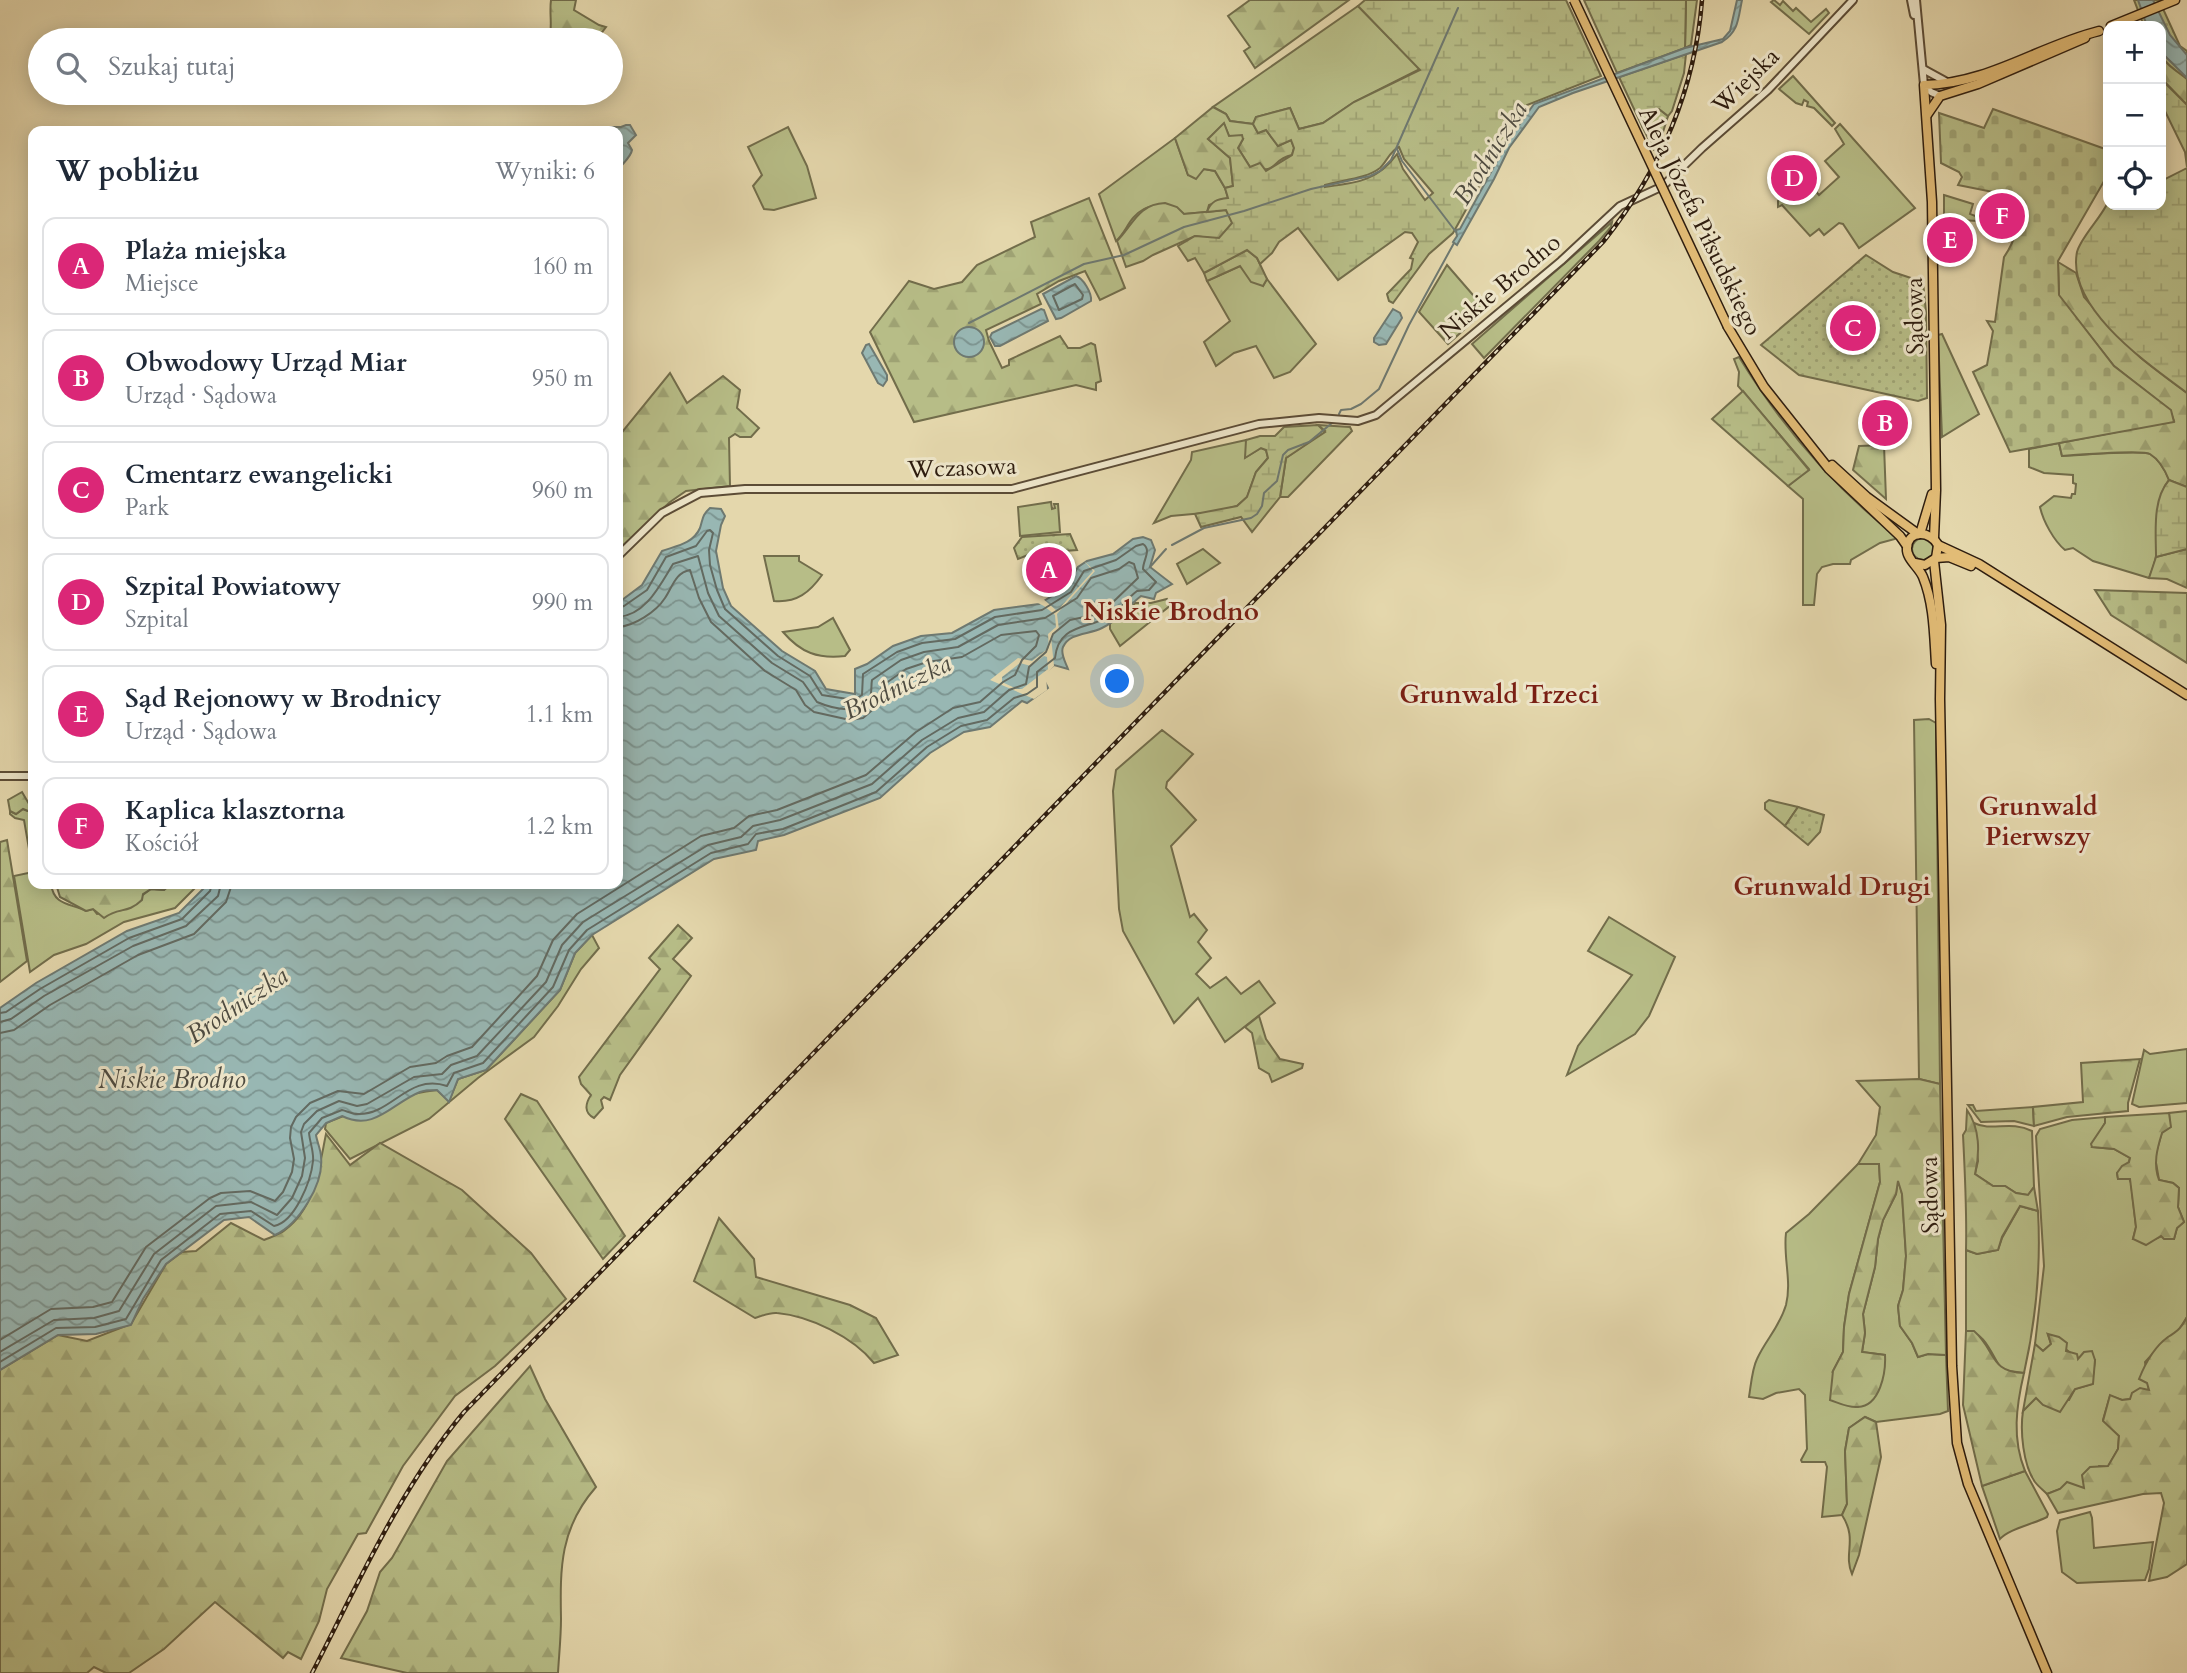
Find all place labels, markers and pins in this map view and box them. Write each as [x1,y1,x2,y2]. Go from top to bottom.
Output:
pin: D [1771,152,1817,204]
pin: F [1979,190,2025,242]
pin: E [1927,214,1973,266]
pin: C [1830,302,1876,354]
pin: B [1862,397,1908,449]
pin: A [1026,544,1072,596]

